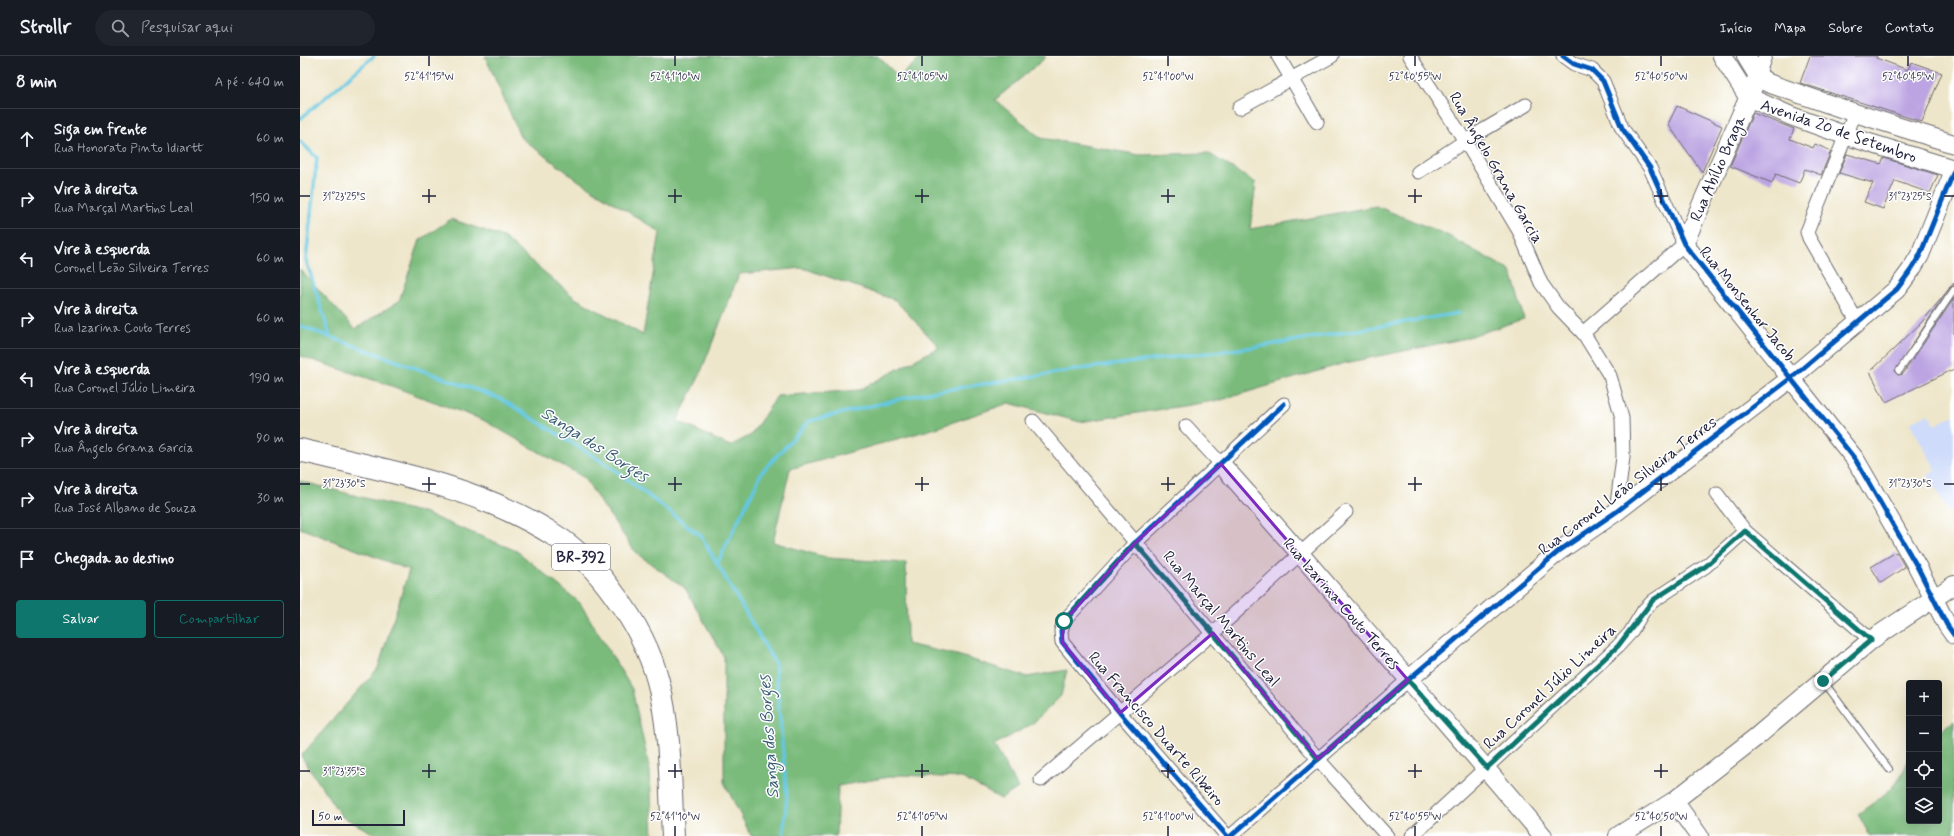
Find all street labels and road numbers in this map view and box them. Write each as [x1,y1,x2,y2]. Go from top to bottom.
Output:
street label: Rua Ângelo Grana Garcia [1443,88,1548,248]
street label: Avenida 20 de Setembro [1758,95,1920,168]
street label: Rua Abílio Braga [1686,112,1752,225]
street label: Rua Monsenhor Jacob [1694,242,1800,366]
street label: Rua Coronel Leão Silveira Terres [1534,412,1722,560]
street label: Rua Izarina Couto Terres [1278,534,1404,674]
road number: BR-392 [552,544,610,570]
street label: Rua Marçal Martins Leal [1158,547,1284,691]
street label: Rua Coronel Júlio Limeira [1479,620,1621,754]
street label: Rua Francisco Duarte Ribeiro [1083,647,1229,811]

